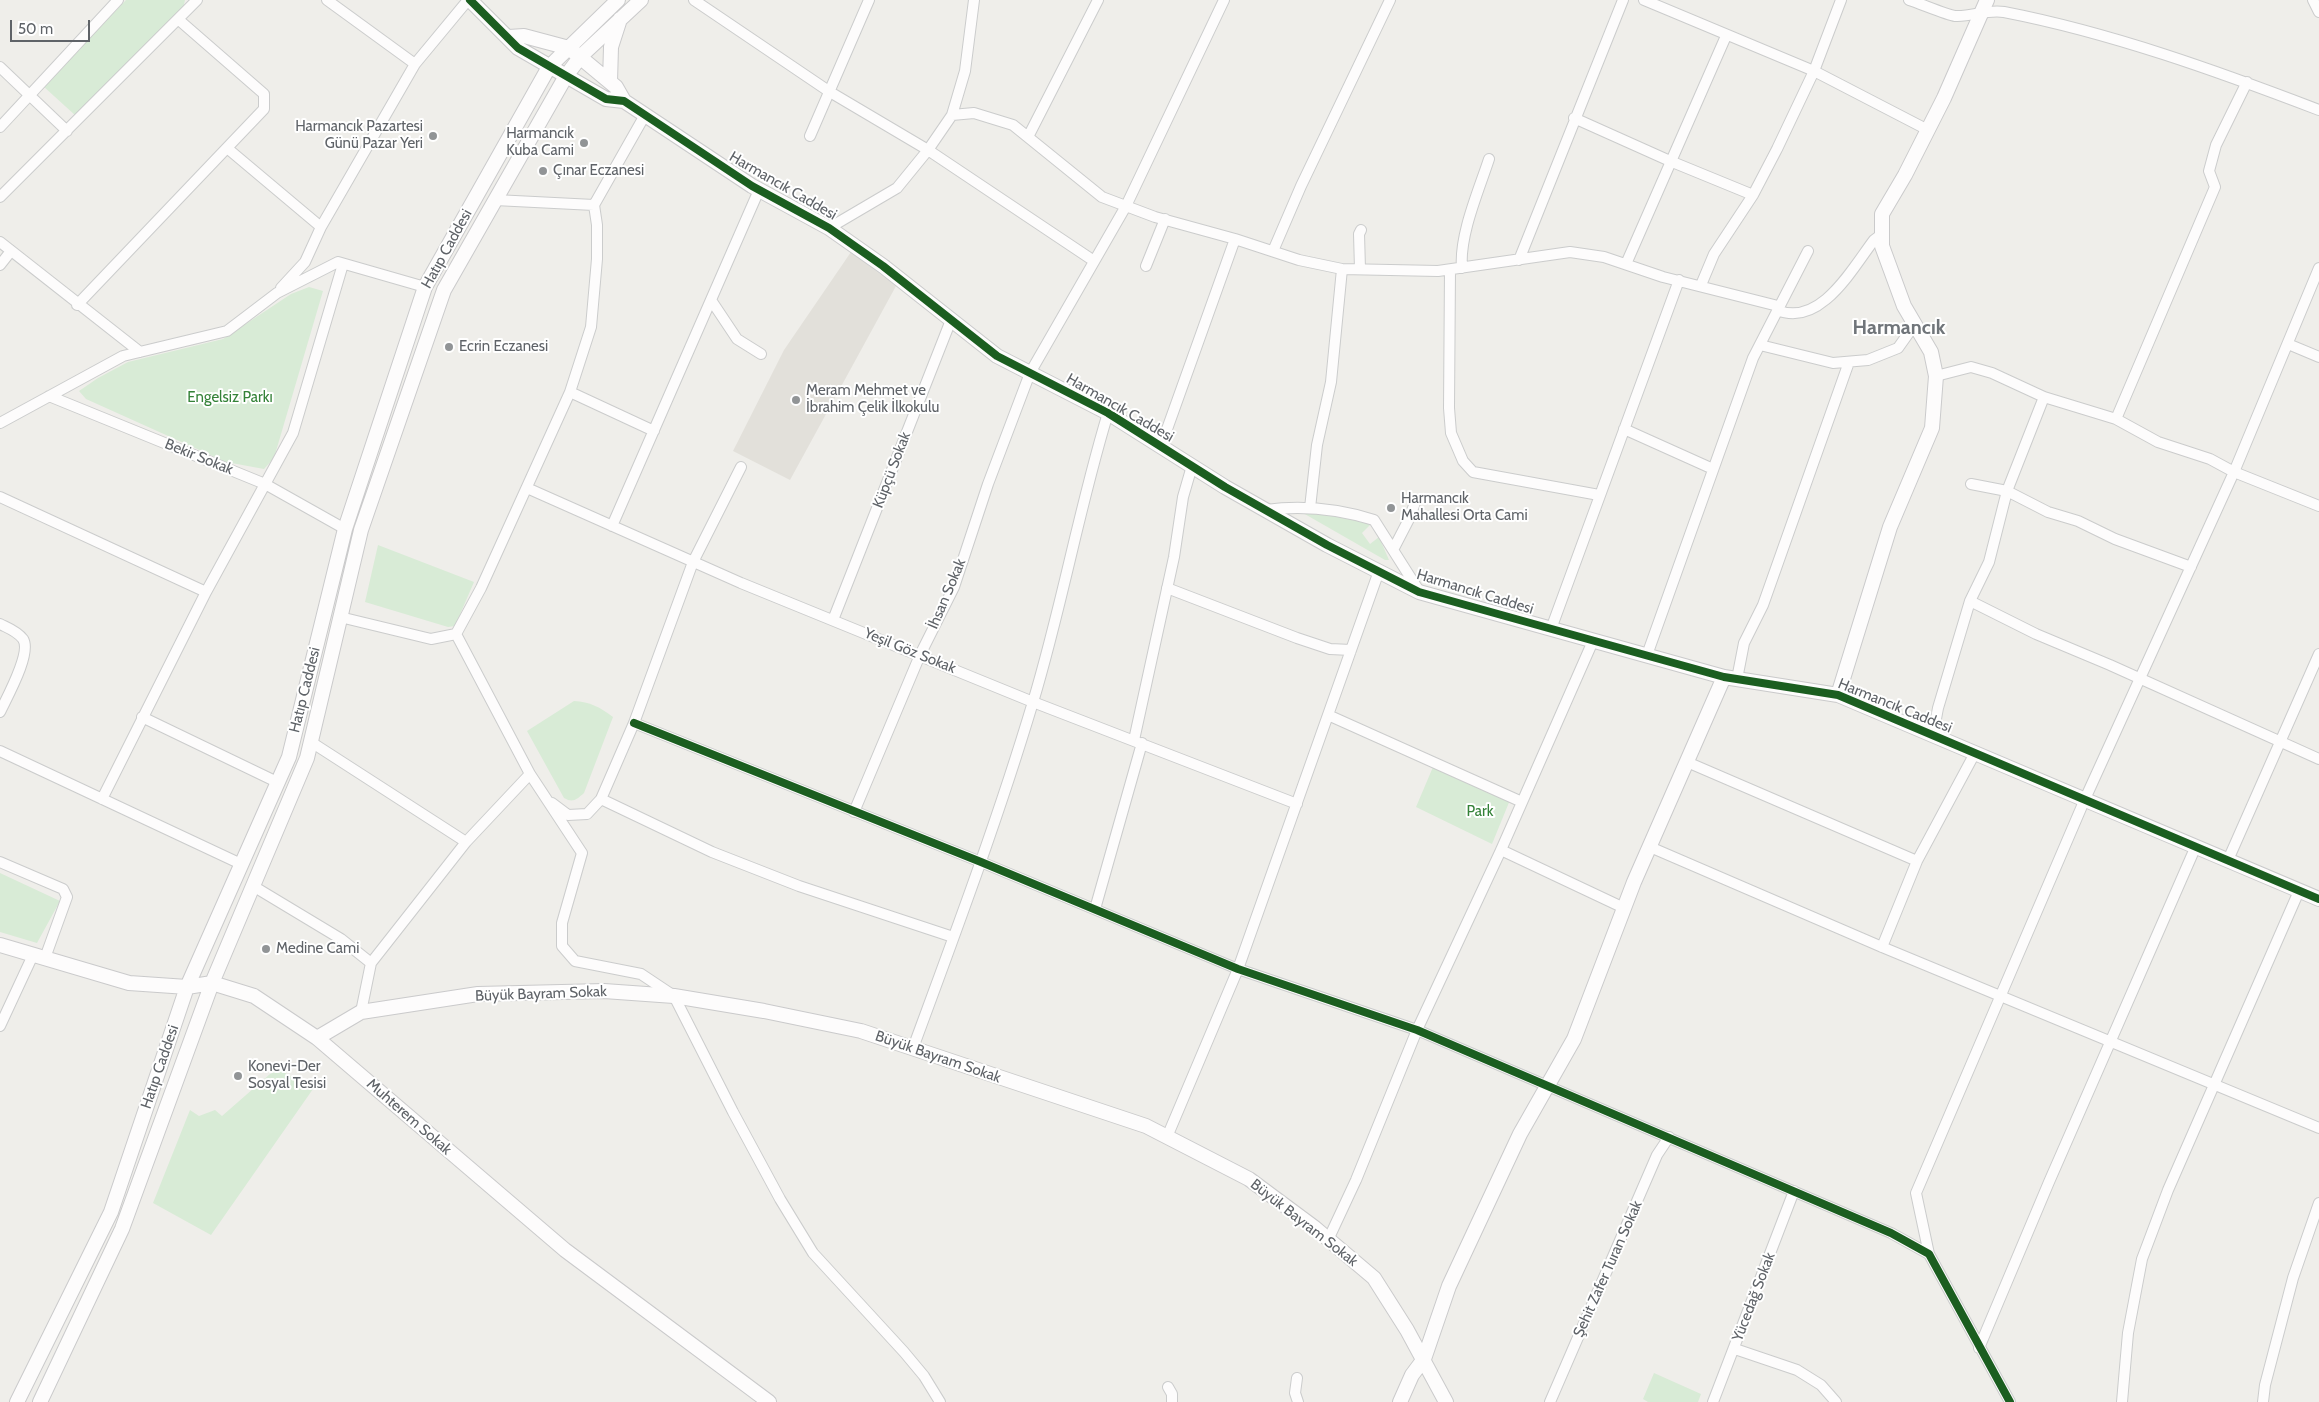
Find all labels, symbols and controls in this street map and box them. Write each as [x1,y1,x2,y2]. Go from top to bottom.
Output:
scale bar [12,10,92,42]
text: 50 m [18,20,53,38]
place label: Harmancık Pazartesi Günü Pazar Yeri [295,118,423,153]
place label: Harmancık Kuba Cami [506,125,574,160]
marker: Harmancık Pazartesi Günü Pazar Yeri [427,130,439,142]
marker: Harmancık Kuba Cami [578,137,590,149]
street label: Harmancık Caddesi [726,148,840,224]
place label: Çınar Eczanesi [553,162,644,180]
marker: Çınar Eczanesi [537,165,549,177]
street label: Hatıp Caddesi [418,206,476,292]
district label: Harmancık [1853,316,1945,340]
place label: Ecrin Eczanesi [459,338,548,356]
marker: Ecrin Eczanesi [443,341,455,353]
street label: Harmancık Caddesi [1063,370,1177,446]
place label: Meram Mehmet ve İbrahim Çelik İlkokulu [806,382,939,417]
park label: Engelsiz Parkı [187,389,273,407]
marker: Meram Mehmet ve İbrahim Çelik İlkokulu [790,394,802,406]
street label: Küpçü Sokak [869,429,915,511]
street label: Bekir Sokak [162,435,236,479]
place label: Harmancık Mahallesi Orta Cami [1401,490,1528,525]
marker: Harmancık Mahallesi Orta Cami [1385,502,1397,514]
street label: İhsan Sokak [924,556,970,632]
street label: Harmancık Caddesi [1414,566,1536,618]
street label: Yeşil Göz Sokak [862,624,958,678]
street label: Hatıp Caddesi [286,645,324,735]
street label: Harmancık Caddesi [1835,675,1955,737]
park label: Park [1466,803,1494,821]
place label: Medine Cami [276,940,359,958]
marker: Medine Cami [260,943,272,955]
street label: Büyük Bayram Sokak [475,983,607,1005]
street label: Hatıp Caddesi [137,1023,183,1111]
street label: Büyük Bayram Sokak [873,1027,1003,1087]
place label: Konevi-Der Sosyal Tesisi [248,1058,326,1093]
marker: Konevi-Der Sosyal Tesisi [232,1070,244,1082]
street label: Muhterem Sokak [363,1075,455,1159]
street label: Büyük Bayram Sokak [1247,1175,1361,1271]
street label: Şehit Zafer Turan Sokak [1570,1198,1646,1340]
street label: Yücedağ Sokak [1729,1250,1779,1344]

